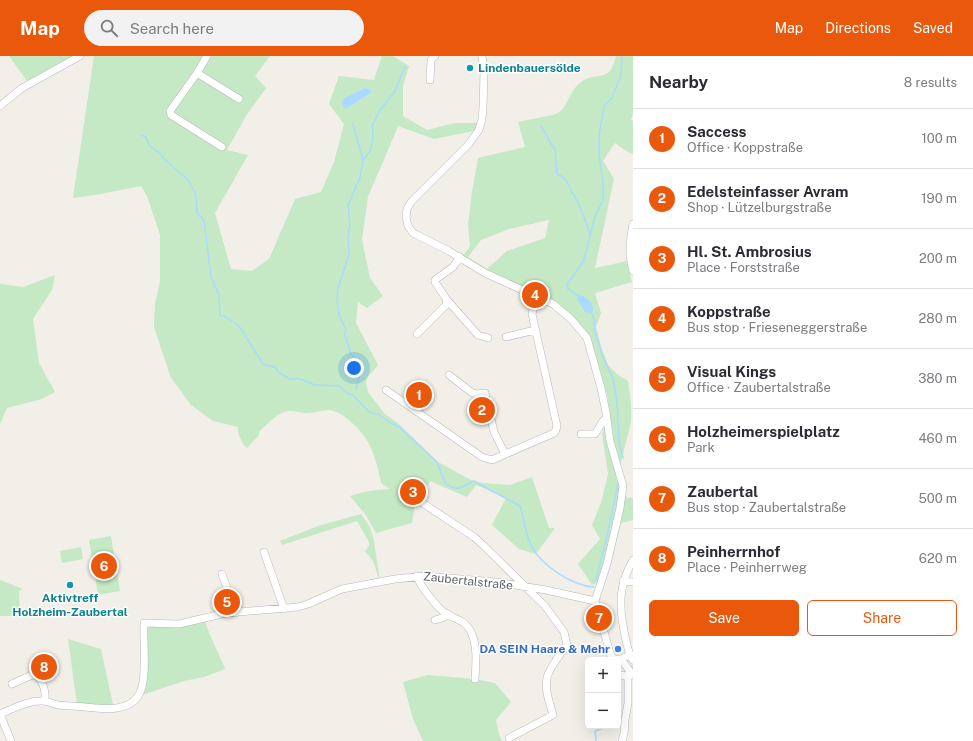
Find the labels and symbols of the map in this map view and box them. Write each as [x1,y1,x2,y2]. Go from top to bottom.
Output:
place label: Lindenbauersölde [478,61,581,75]
marker: Lindenbauersölde [465,63,475,73]
pin: 4 [522,280,548,310]
your location [344,358,364,378]
pin: 1 [406,380,432,410]
pin: 2 [469,395,495,425]
pin: 3 [400,477,426,507]
pin: 6 [91,551,117,581]
street label: Zaubertalstraße [422,569,514,593]
marker: Aktivtreff Holzheim-Zaubertal [65,580,75,590]
pin: 5 [214,587,240,617]
place label: Aktivtreff Holzheim-Zaubertal [12,591,128,619]
pin: 7 [586,603,612,633]
place label: DA SEIN Haare & Mehr [479,642,610,656]
marker: DA SEIN Haare & Mehr [613,644,623,654]
pin: 8 [31,652,57,682]

